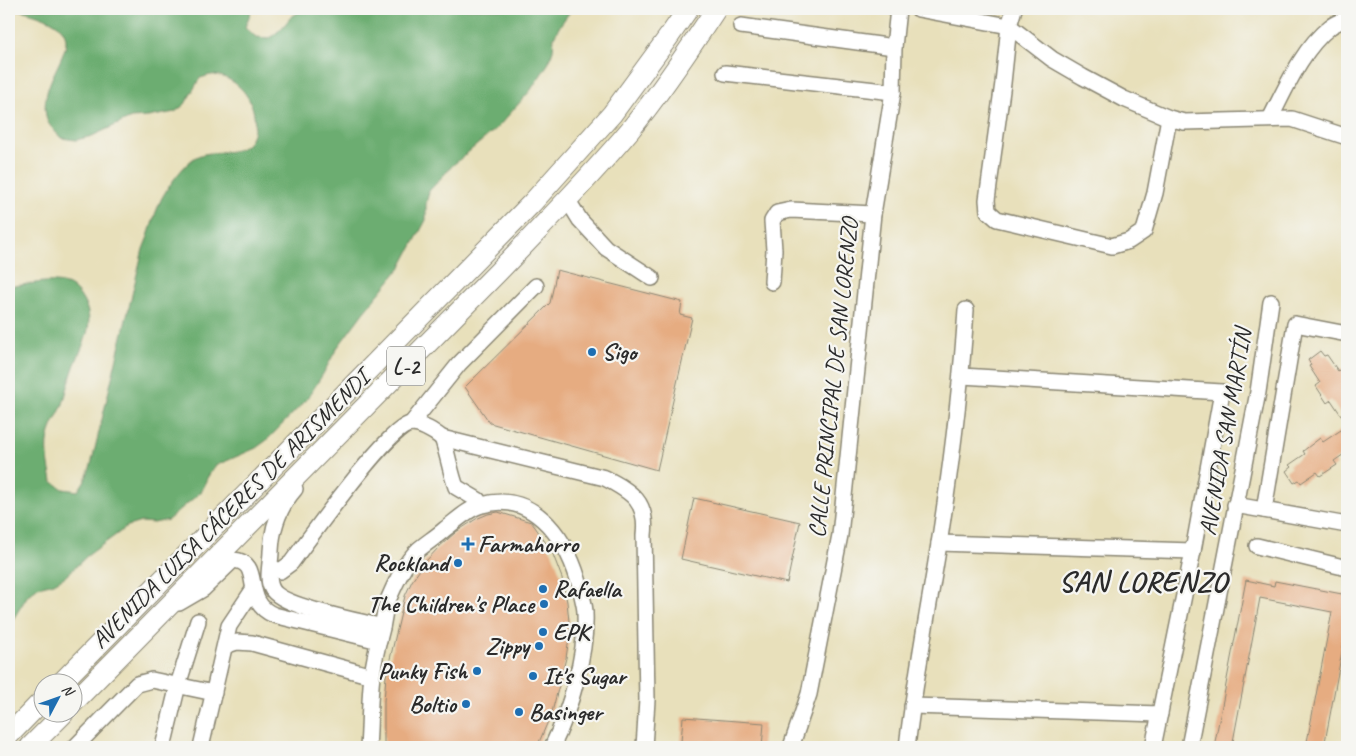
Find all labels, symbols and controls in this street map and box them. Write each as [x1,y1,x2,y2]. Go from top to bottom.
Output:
street label: CALLE PRINCIPAL DE SAN LORENZO [801,214,865,539]
street label: AVENIDA SAN MARTÍN [1192,323,1259,537]
place label: Sigo [602,337,639,367]
road number: L-2 [387,346,425,386]
marker: Sigo [586,346,598,358]
street label: AVENIDA LUISA CÁCERES DE ARISMENDI [85,360,379,654]
place label: Farmahorro [478,529,580,559]
marker: Farmahorro [462,538,474,550]
place label: Rockland [374,548,452,578]
marker: Rockland [452,557,464,569]
district label: SAN LORENZO [1059,563,1231,600]
place label: Rafaella [553,574,623,604]
marker: Rafaella [537,583,549,595]
place label: The Children's Place [368,589,536,619]
marker: The Children's Place [538,598,550,610]
place label: EPK [553,617,593,647]
marker: EPK [537,626,549,638]
place label: Zippy [485,631,532,661]
marker: Zippy [533,640,545,652]
place label: Punky Fish [378,656,468,686]
place label: It's Sugar [543,661,628,691]
marker: Punky Fish [471,665,483,677]
marker: It's Sugar [527,670,539,682]
north arrow [32,674,82,724]
text: N [58,681,78,700]
place label: Boltio [409,689,458,719]
place label: Basinger [529,697,604,727]
marker: Boltio [460,698,472,710]
marker: Basinger [513,706,525,718]

